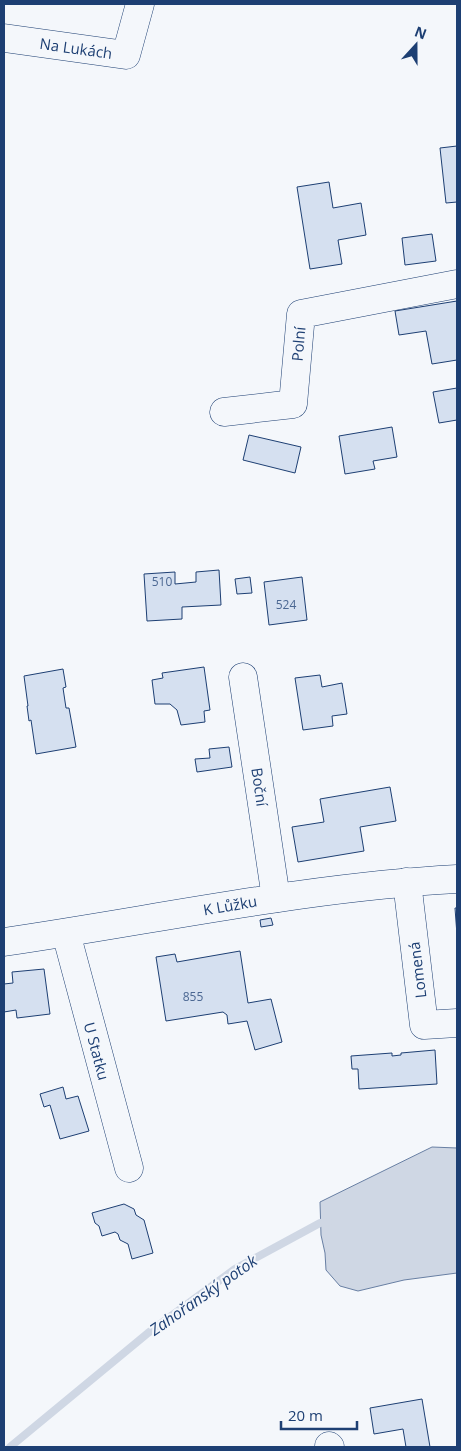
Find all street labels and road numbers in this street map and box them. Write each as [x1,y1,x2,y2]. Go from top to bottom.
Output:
street label: Na Lukách [38,33,114,63]
street label: Polní [287,325,310,362]
street label: Boční [247,766,273,809]
street label: K Lůžku [202,890,258,920]
street label: Lomená [404,941,430,999]
street label: U Statku [80,1020,114,1082]

